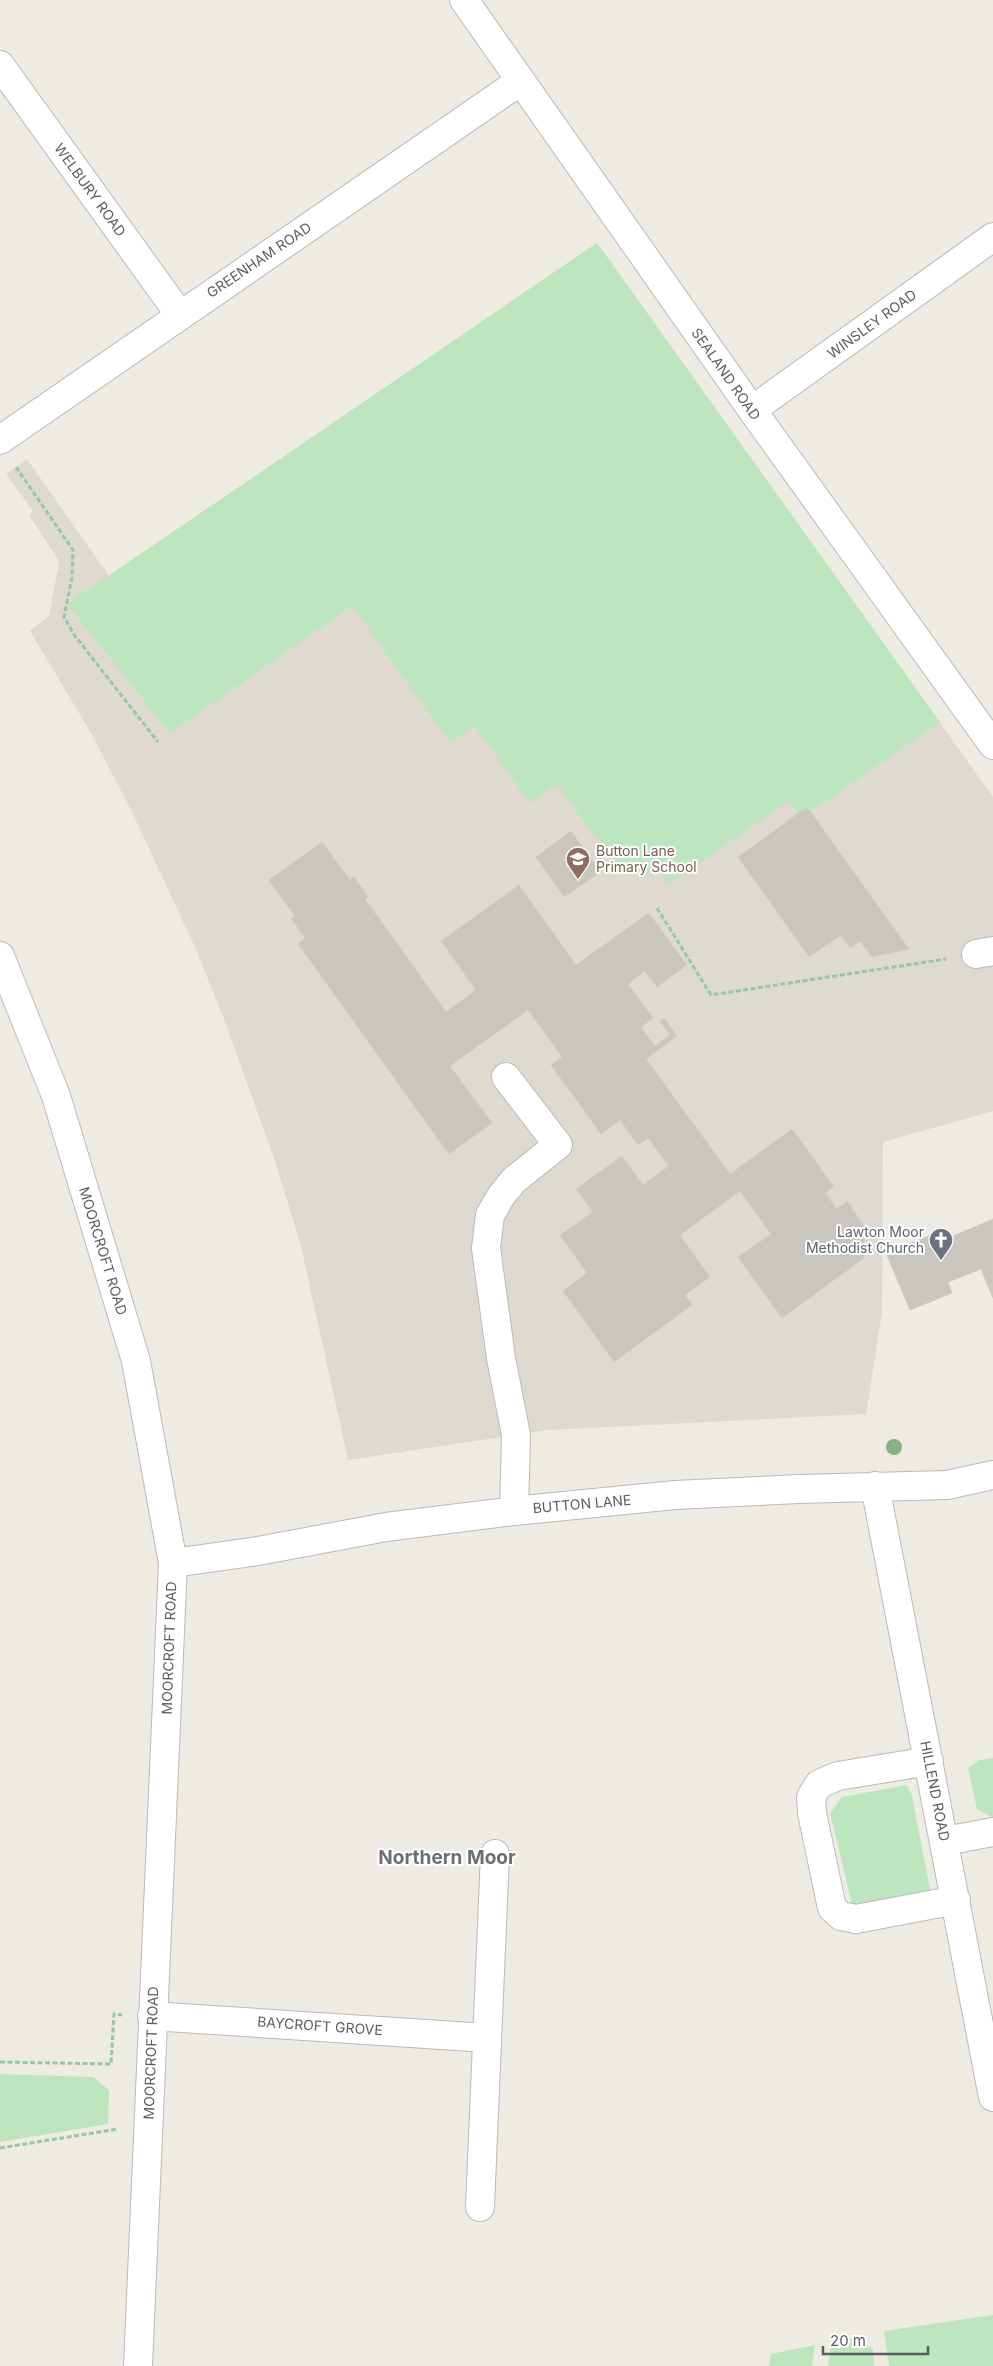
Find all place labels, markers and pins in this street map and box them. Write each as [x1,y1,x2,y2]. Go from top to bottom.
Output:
place label: Button Lane Primary School [596,842,697,875]
school or university icon: Button Lane Primary School [565,846,591,880]
place label: Lawton Moor Methodist Church [806,1223,924,1256]
church icon: Lawton Moor Methodist Church [928,1227,954,1261]

